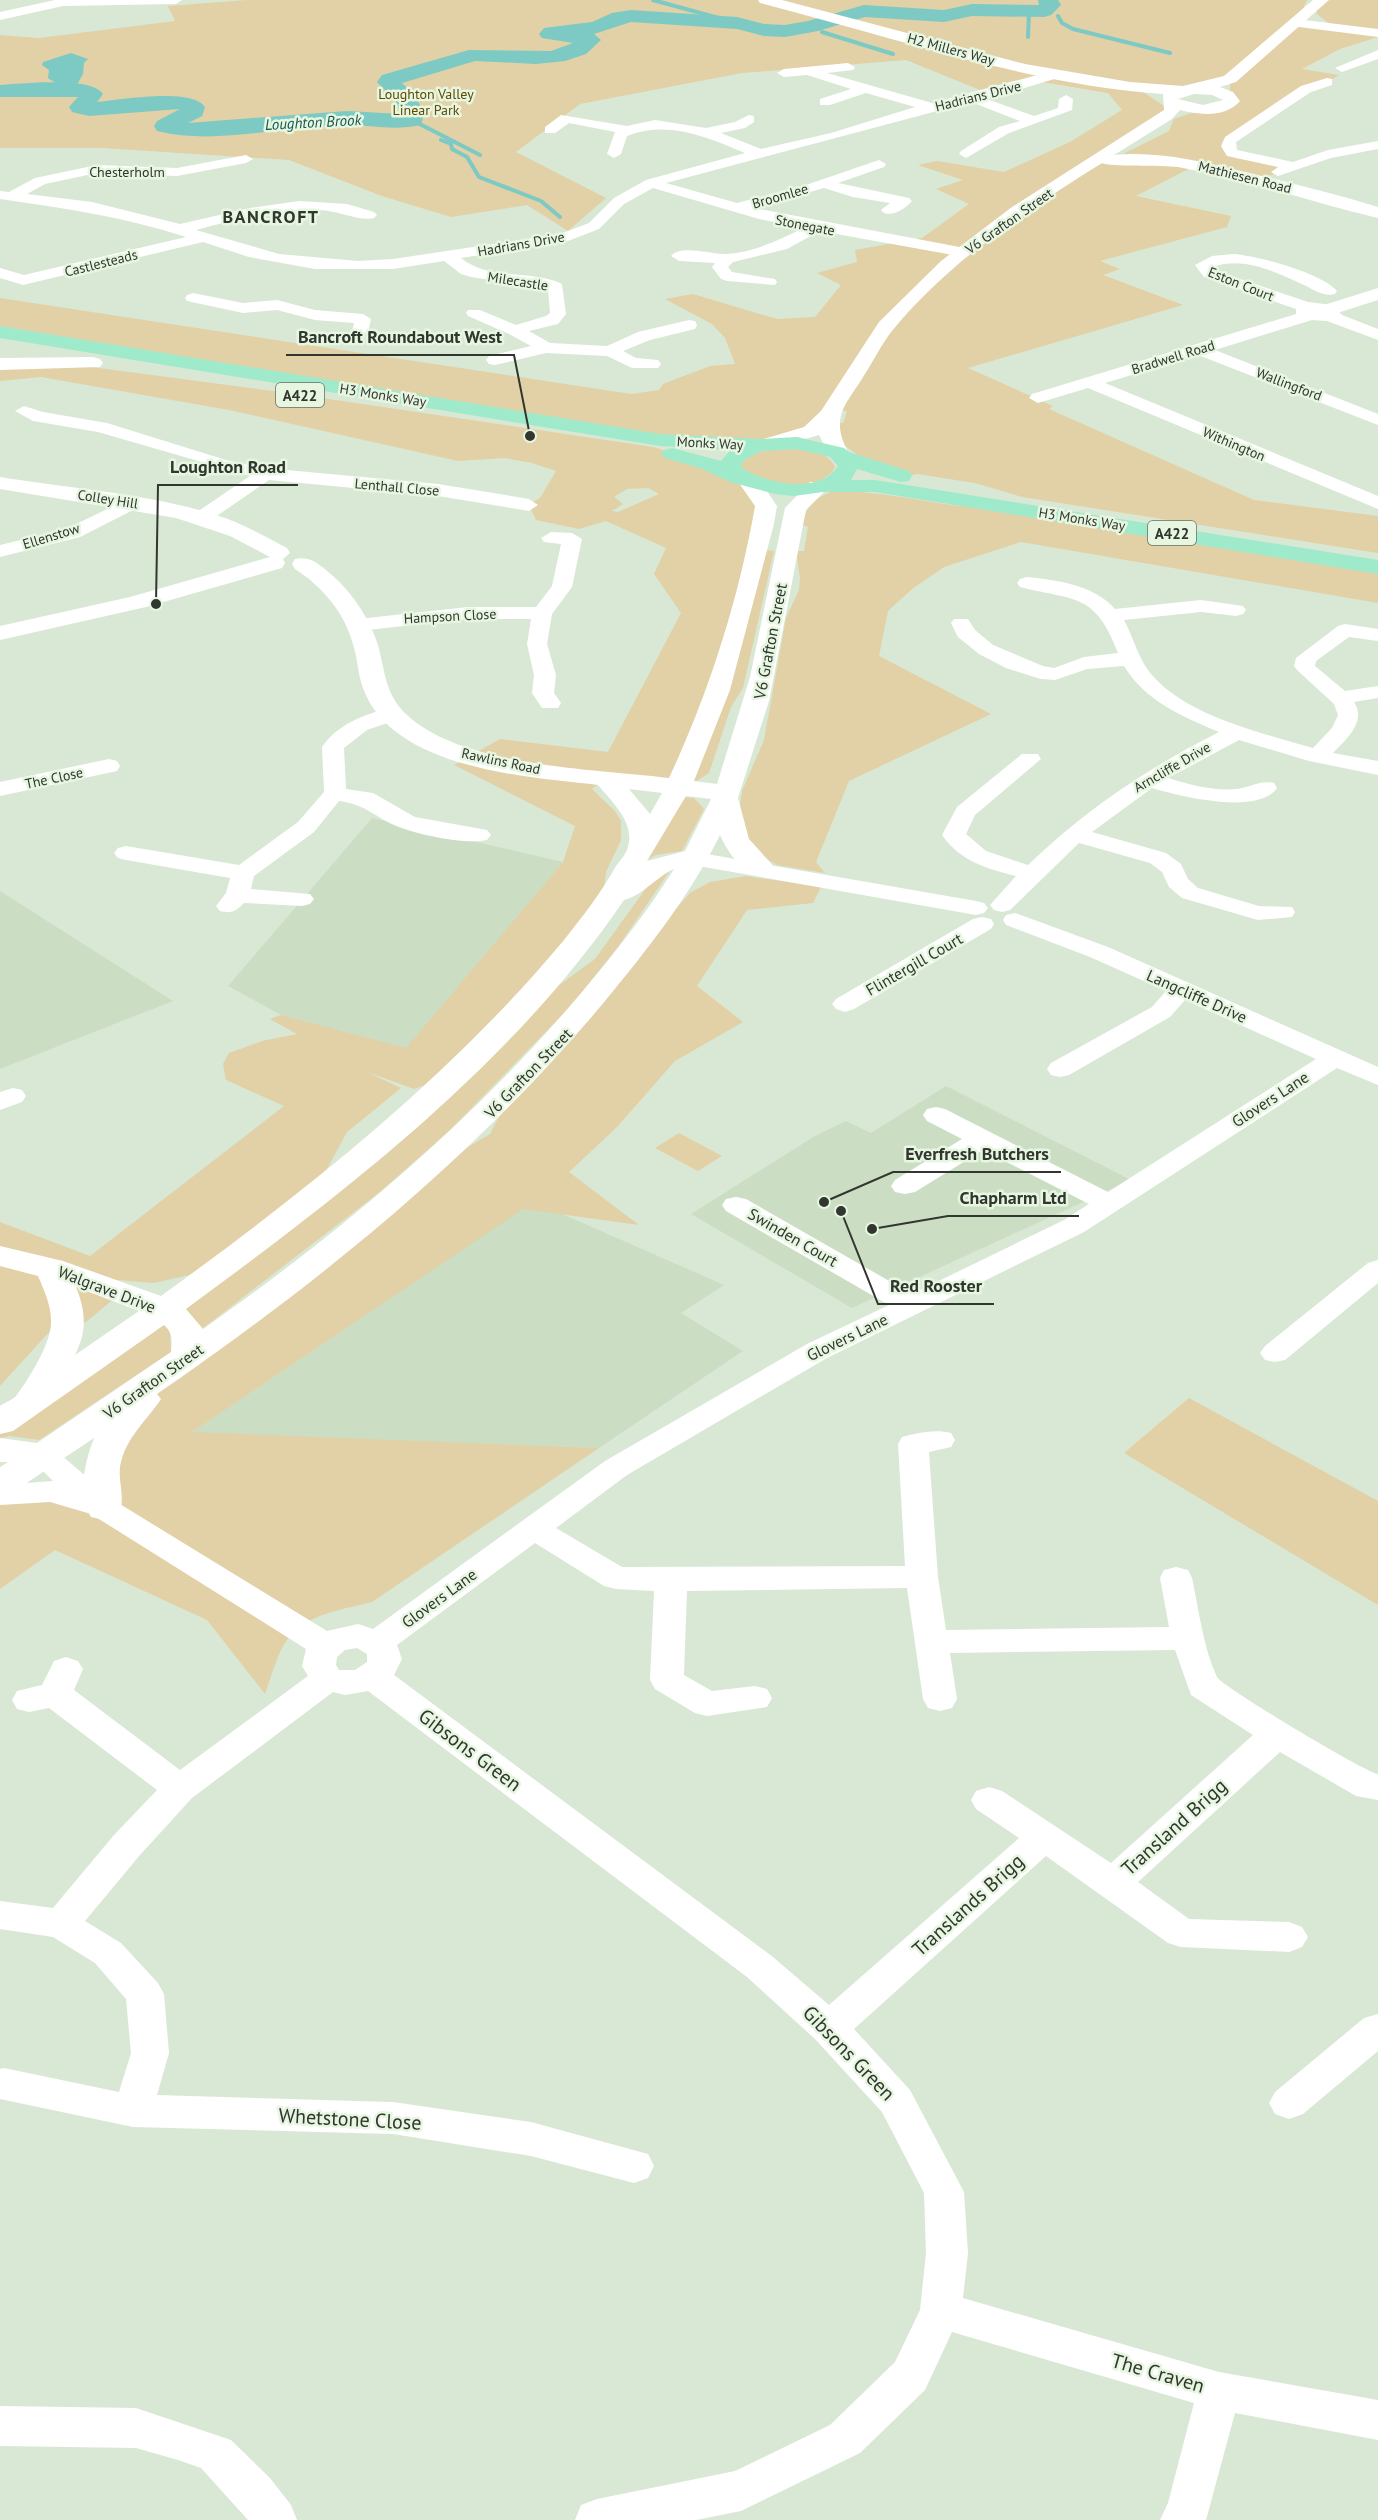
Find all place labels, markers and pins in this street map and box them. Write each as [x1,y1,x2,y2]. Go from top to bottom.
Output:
callout: Bancroft Roundabout West [286,319,514,355]
callout: Loughton Road [158,449,298,485]
callout: Everfresh Butchers [893,1136,1061,1172]
callout: Chapharm Ltd [948,1180,1079,1216]
callout: Red Rooster [878,1268,994,1304]

